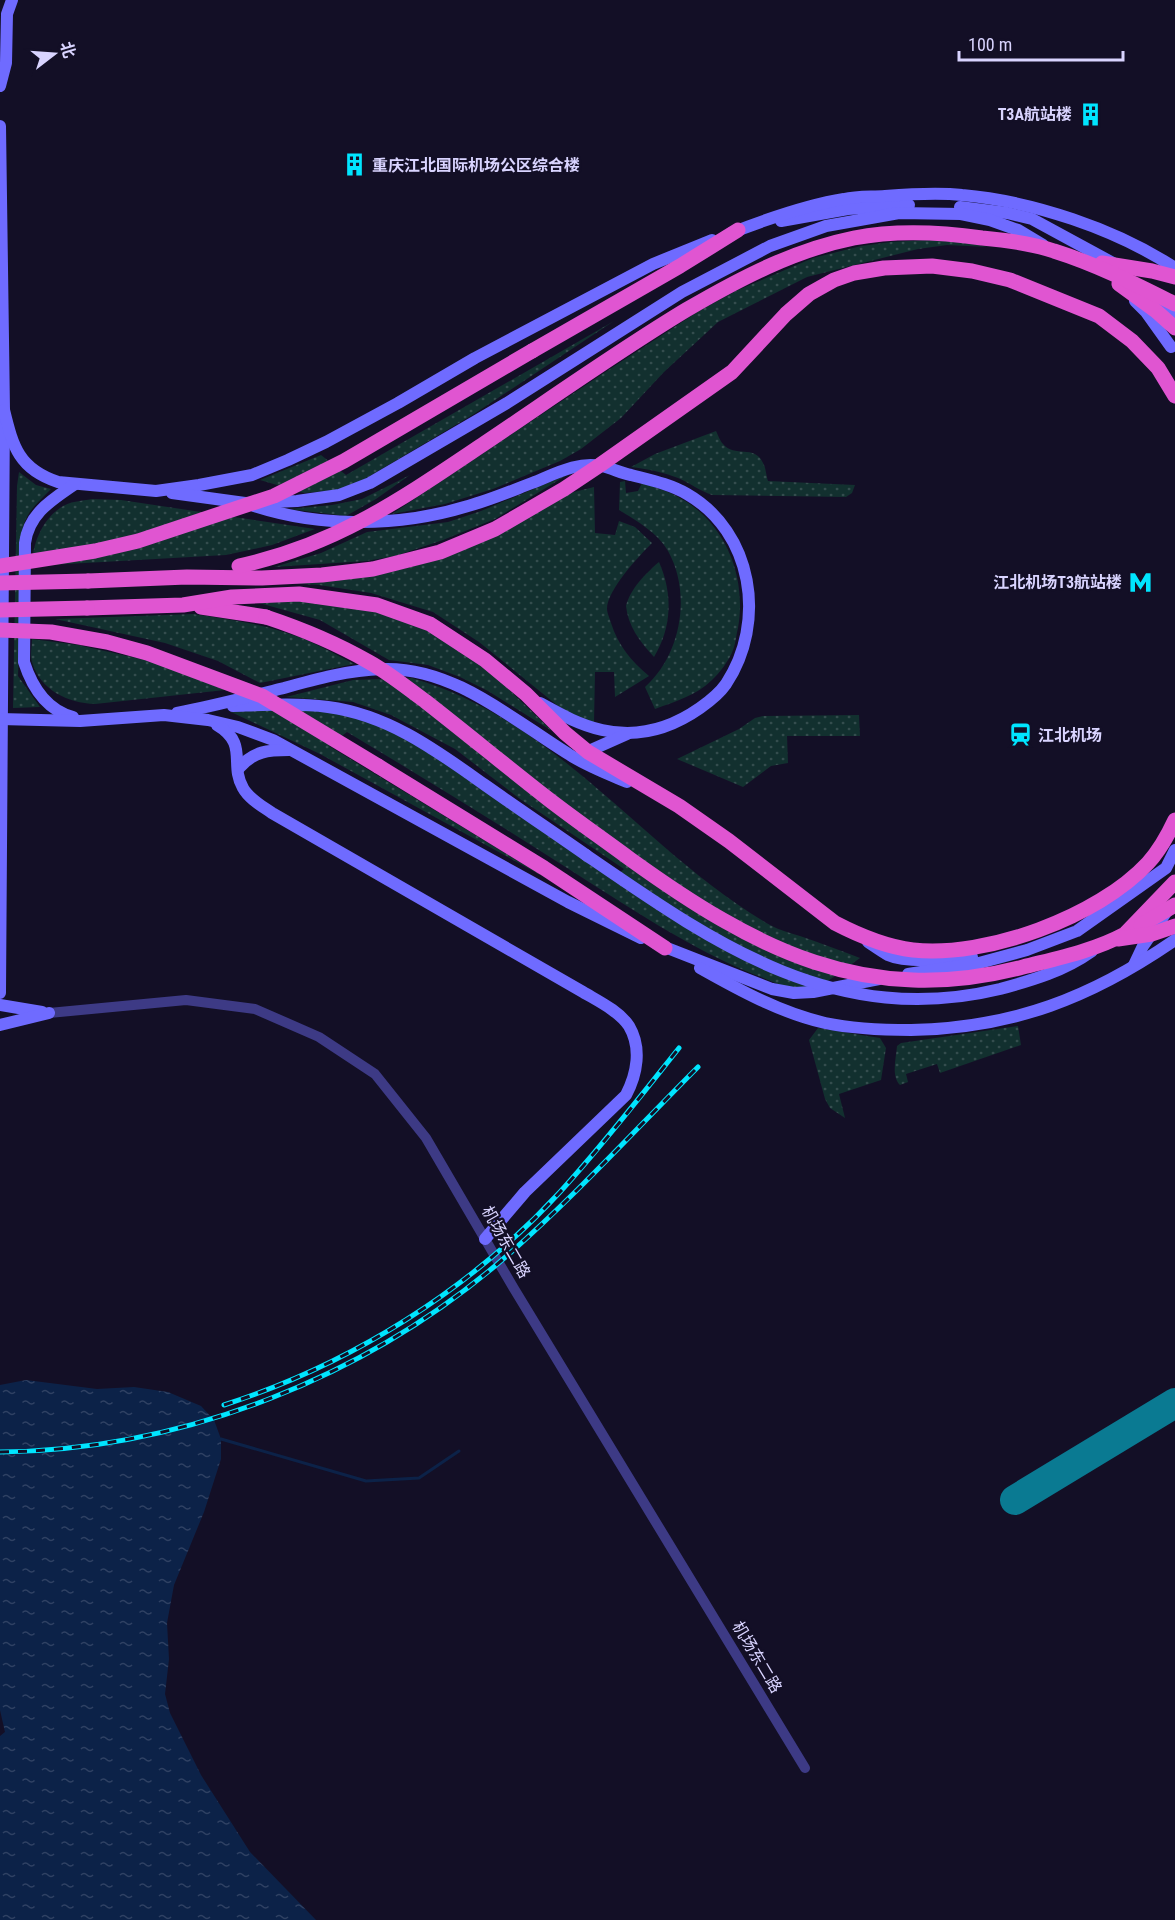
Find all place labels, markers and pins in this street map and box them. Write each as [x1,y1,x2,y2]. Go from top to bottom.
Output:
building icon: T3A航站楼 [1077,101,1103,127]
place label: T3A航站楼 [998,105,1072,124]
building icon: 重庆江北国际机场公区综合楼 [341,152,367,178]
place label: 重庆江北国际机场公区综合楼 [372,156,580,175]
metro station icon: 江北机场T3航站楼 [1127,569,1153,595]
place label: 江北机场T3航站楼 [993,573,1122,592]
station icon: 江北机场 [1007,722,1033,748]
place label: 江北机场 [1038,726,1102,745]

